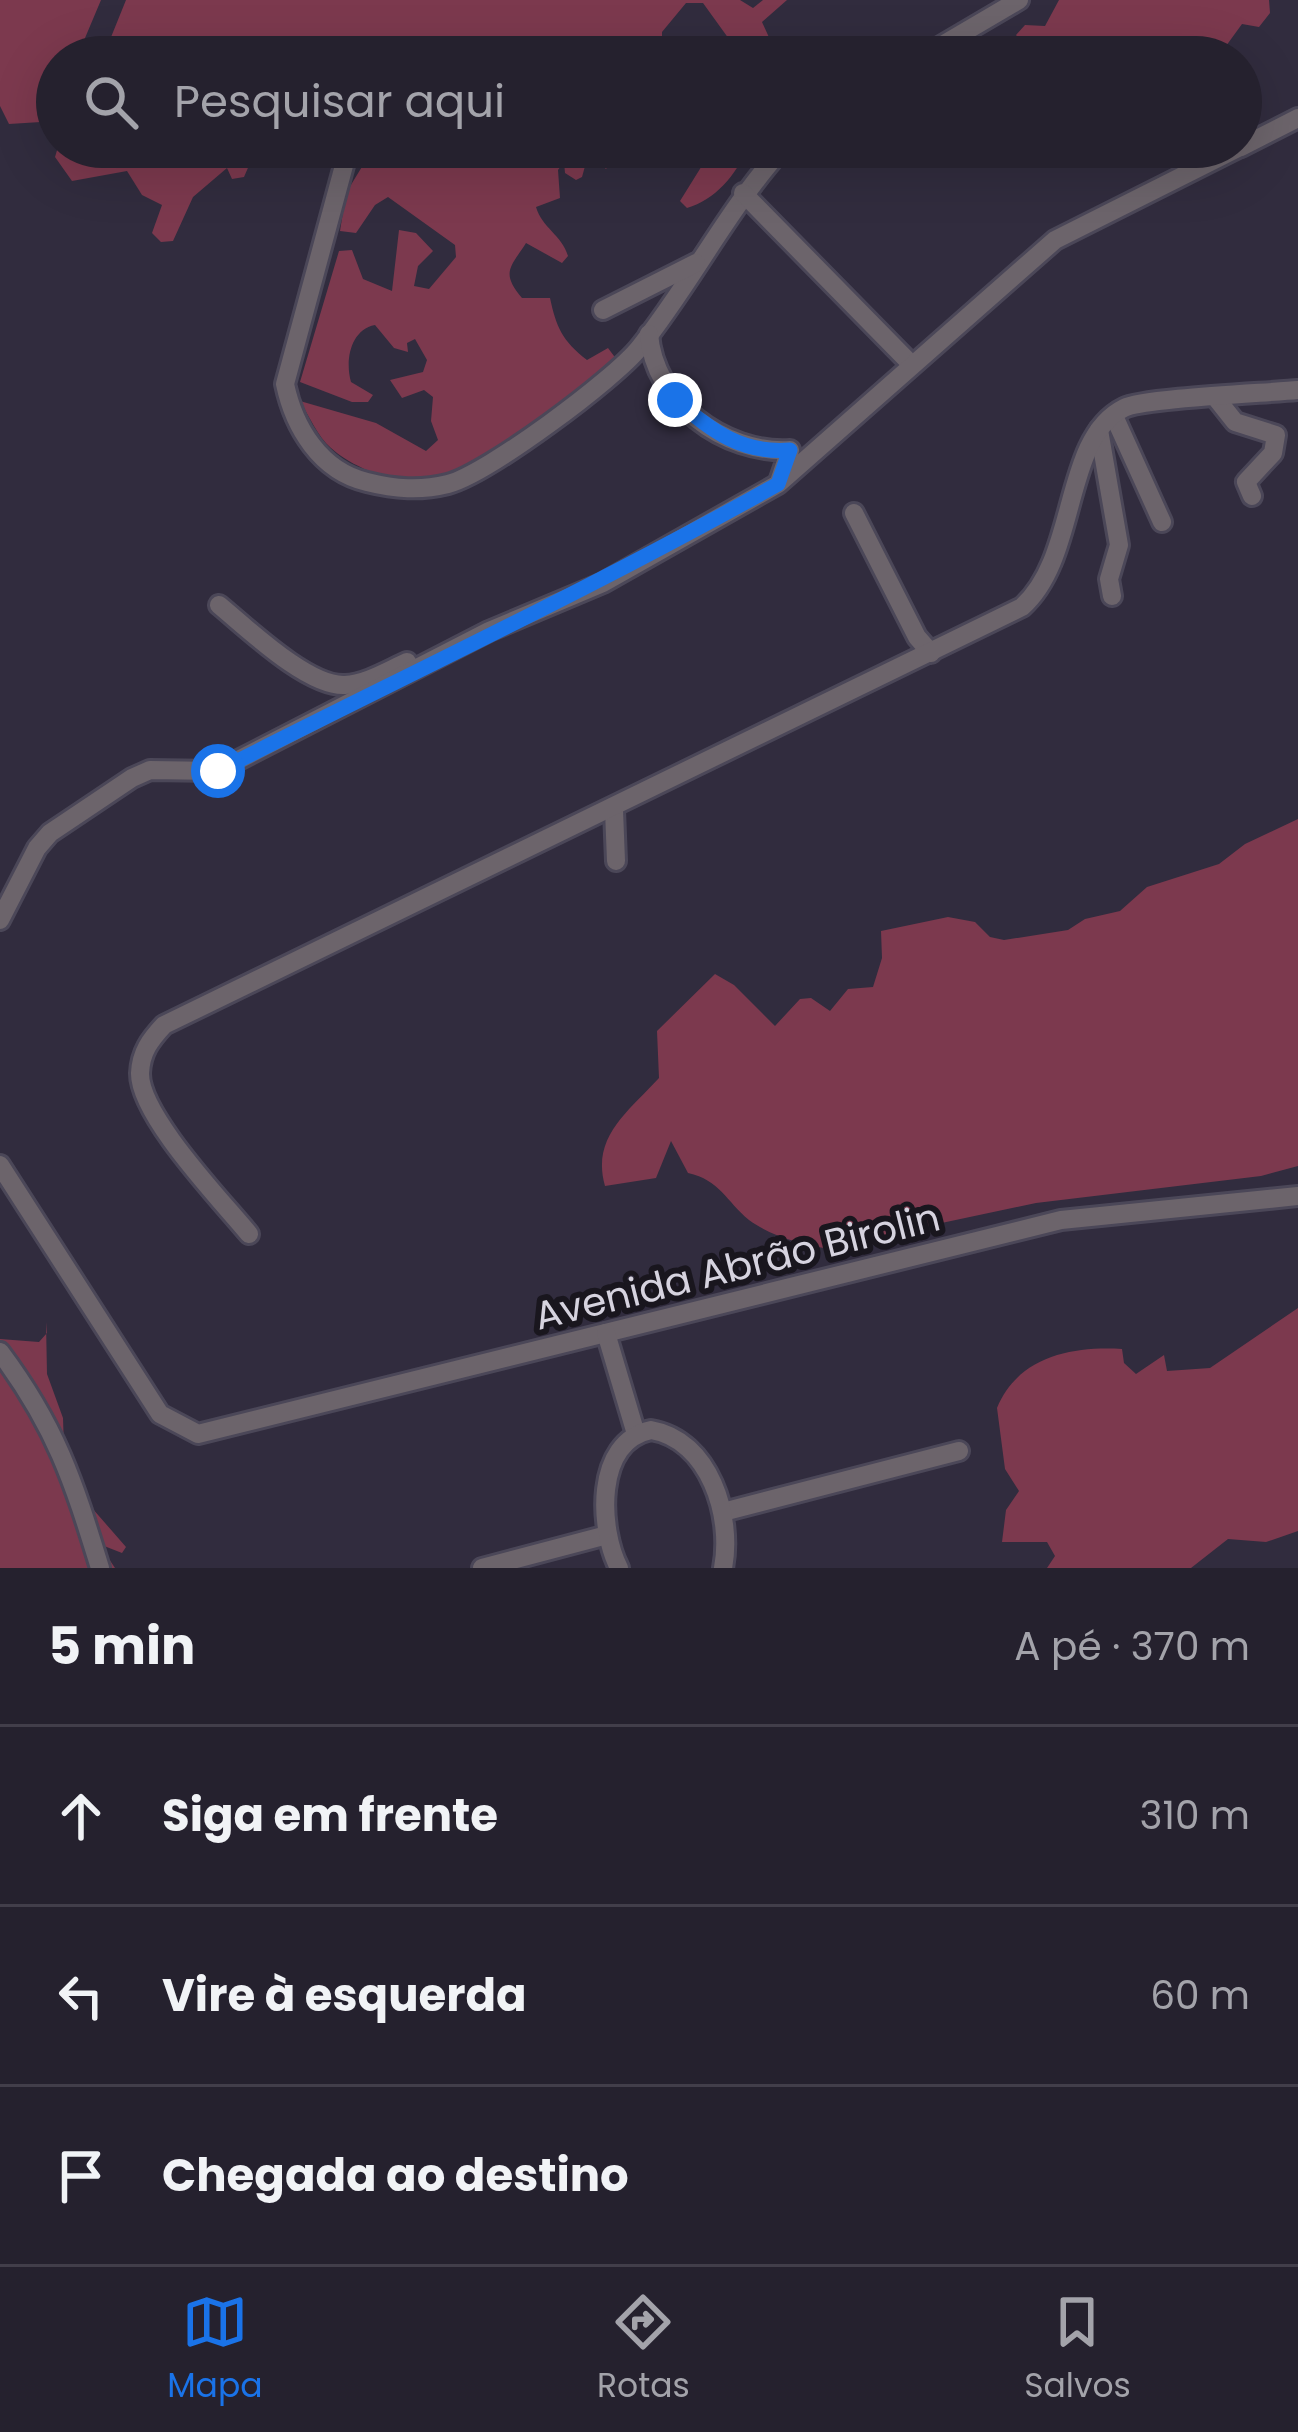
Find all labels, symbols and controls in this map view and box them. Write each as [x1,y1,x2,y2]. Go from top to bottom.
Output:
search box [36,36,1262,168]
icon: search [78,69,144,135]
text: Pesquisar aqui [174,70,505,133]
route end [648,373,702,427]
route start [191,744,245,798]
street label: Avenida Abrão Birolin [529,1189,946,1344]
text: 5 min [48,1610,195,1682]
text: A pé · 370 m [1014,1619,1250,1674]
icon: ahead [48,1783,114,1849]
text: Siga em frente [162,1784,498,1847]
text: 310 m [1139,1788,1250,1843]
icon: left [48,1963,114,2029]
text: Vire à esquerda [162,1964,527,2027]
text: 60 m [1150,1968,1250,2023]
icon: arrive [48,2143,114,2209]
text: Chegada ao destino [162,2144,629,2207]
tab: Mapa [167,2289,263,2411]
tab: Rotas [597,2289,690,2411]
tab: Salvos [1024,2289,1131,2411]

